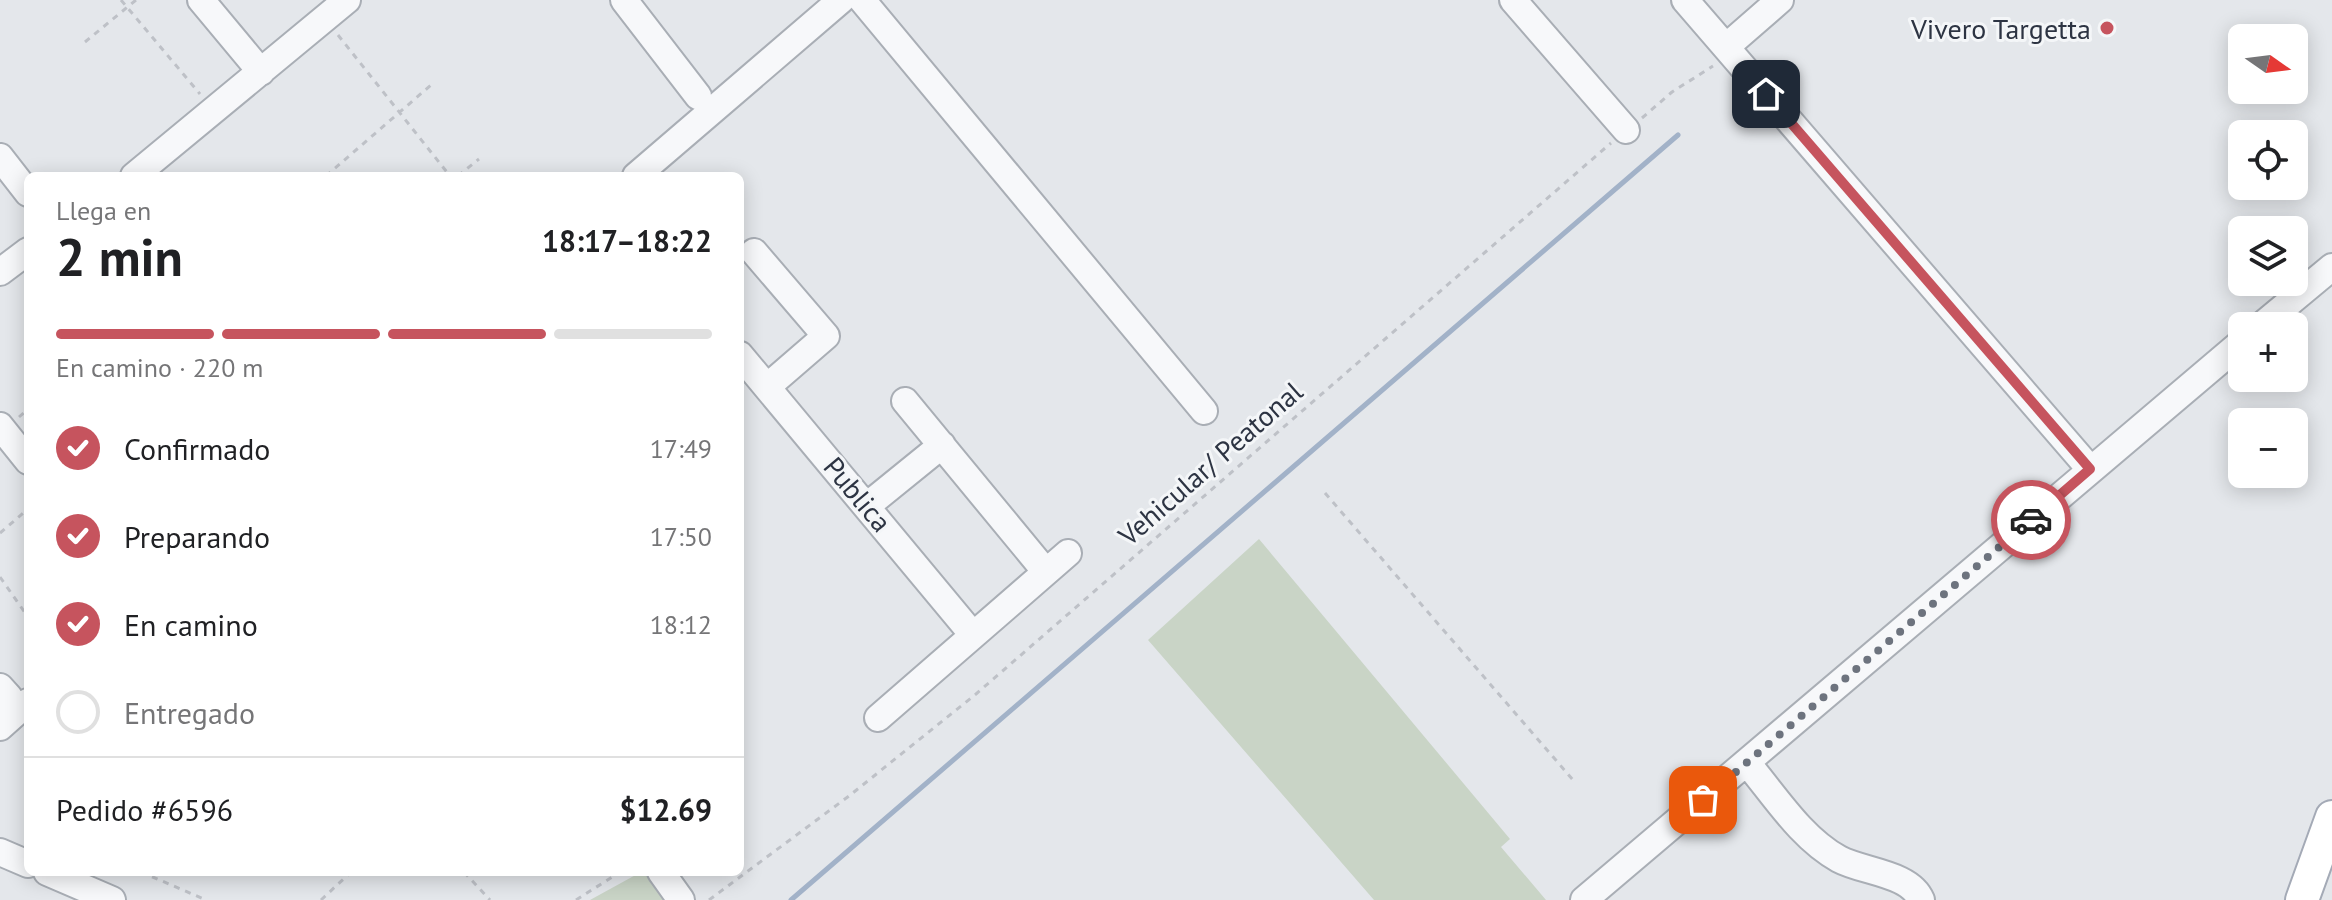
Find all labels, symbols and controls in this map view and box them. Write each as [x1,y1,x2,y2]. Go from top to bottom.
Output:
place label: Vivero Targetta [1910,10,2091,47]
marker: Vivero Targetta [2098,19,2116,37]
north arrow [2228,24,2308,104]
map controls [2228,24,2308,488]
pin [1732,60,1800,128]
icon: home [1744,72,1788,116]
button: locate [2228,120,2308,200]
text: Llega en [56,194,151,227]
button: layers [2228,216,2308,296]
text: 18:17–18:22 [542,221,712,260]
text: 2 min [56,223,183,290]
button: + [2228,312,2308,392]
text: En camino · 220 m [56,351,263,384]
street label: Vehicular/ Peatonal [1109,373,1310,554]
button: − [2228,408,2308,488]
icon: check [56,426,100,470]
text: Confirmado [124,429,270,468]
text: 17:49 [650,432,712,465]
street label: Publica [816,449,900,539]
courier [1991,480,2071,560]
icon: car [2009,498,2053,542]
icon: check [56,514,100,558]
text: Preparando [124,517,270,556]
text: 17:50 [650,520,712,553]
icon: check [56,602,100,646]
text: En camino [124,605,258,644]
text: 18:12 [650,608,712,641]
text: Entregado [124,693,255,732]
pin [1669,766,1737,834]
icon: bag [1681,778,1725,822]
text: Pedido #6596 [56,790,233,829]
text: $12.69 [620,790,712,829]

